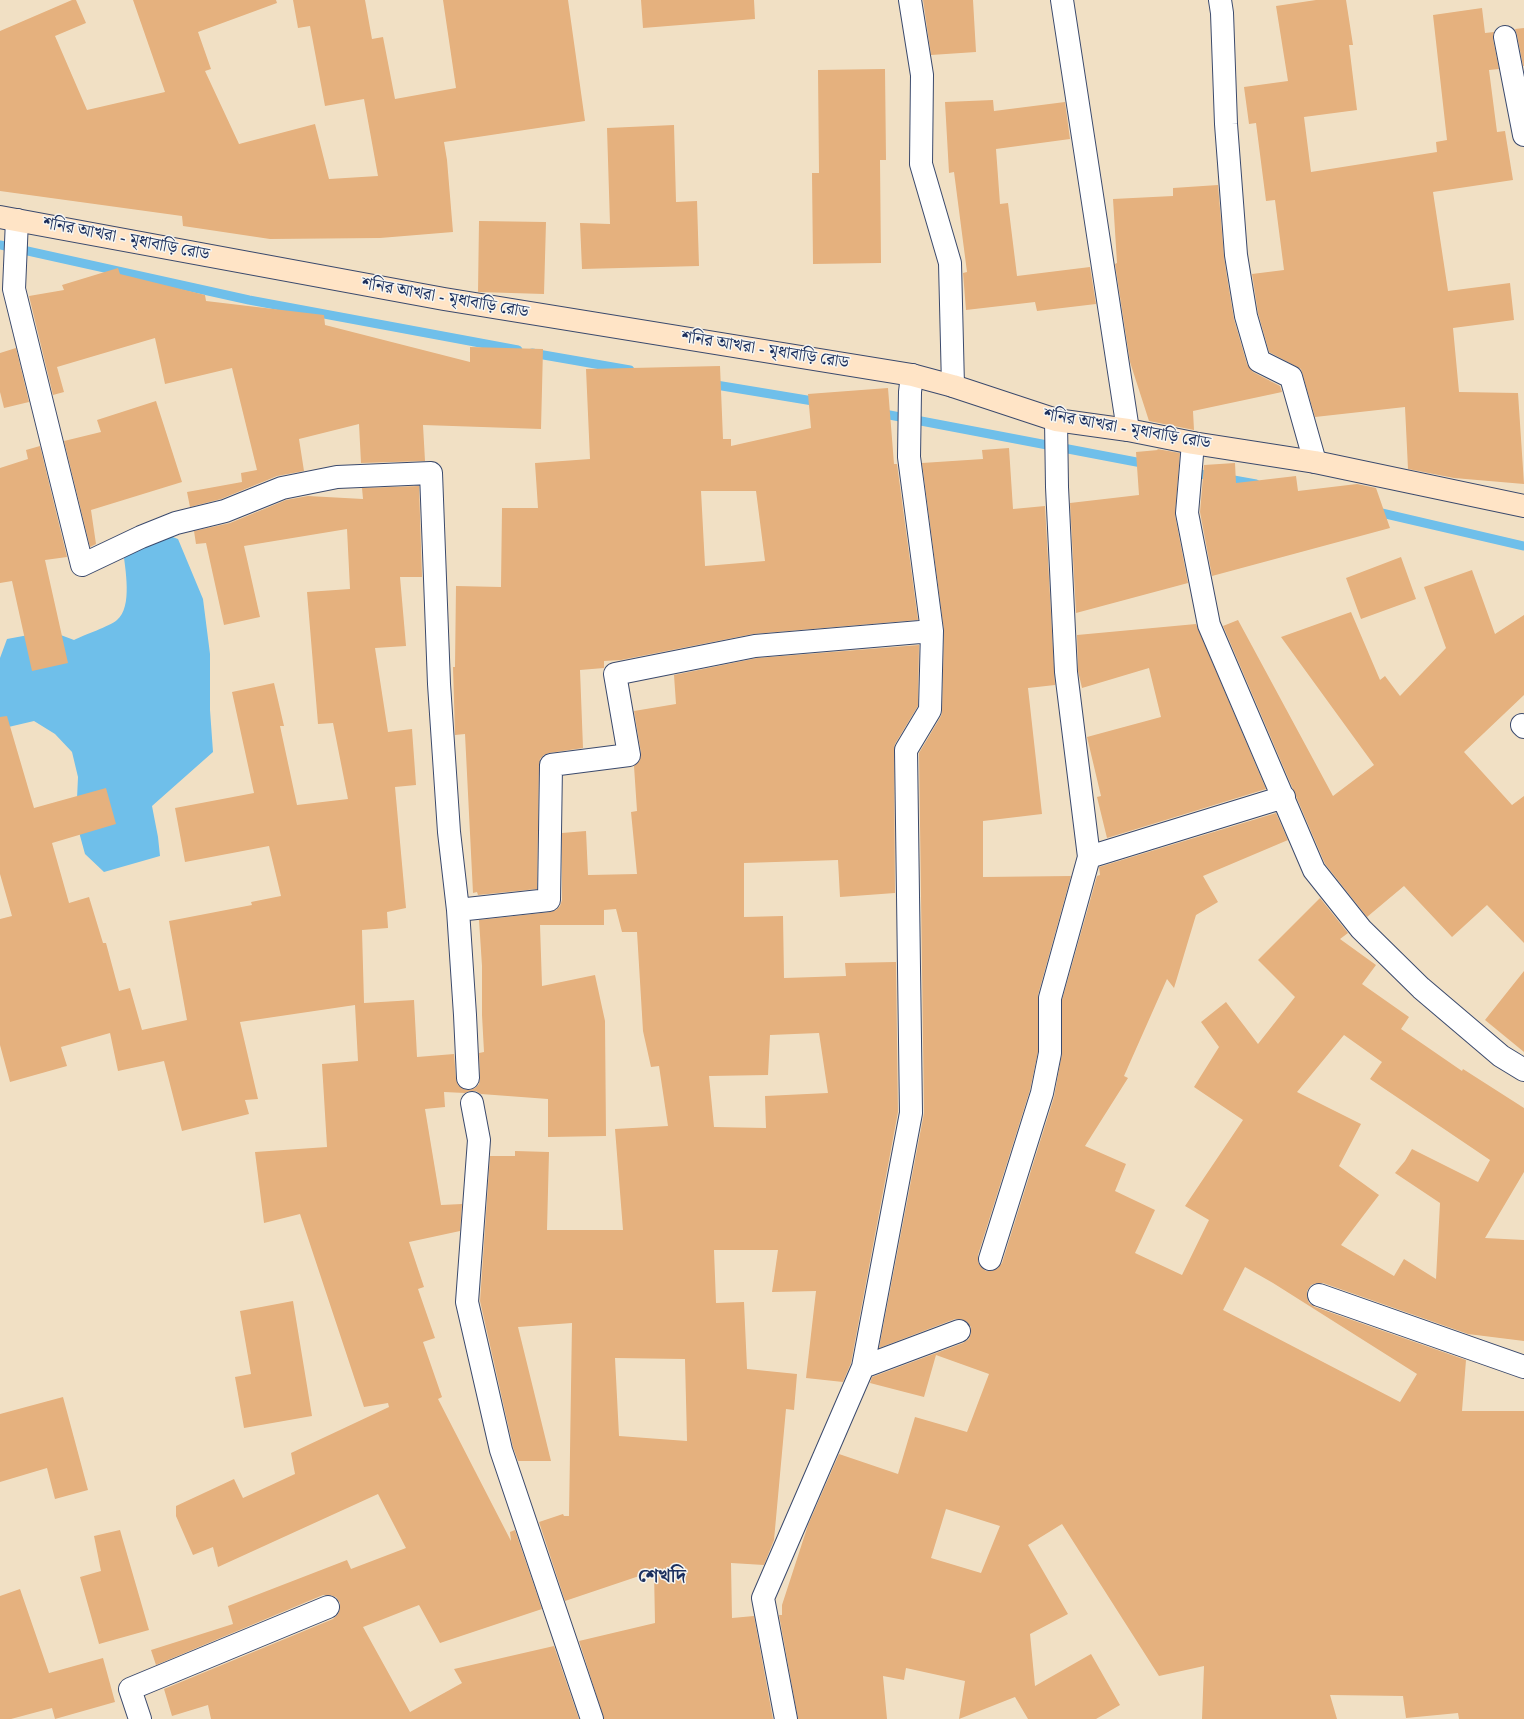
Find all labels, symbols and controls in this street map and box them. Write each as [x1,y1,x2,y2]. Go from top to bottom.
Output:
street label: শনির আখরা - মৃধাবাড়ি রোড [41,214,211,266]
street label: শনির আখরা - মৃধাবাড়ি রোড [360,274,530,324]
street label: শনির আখরা - মৃধাবাড়ি রোড [680,328,850,374]
street label: শনির আখরা - মৃধাবাড়ি রোড [1042,405,1212,455]
district label: শেখদি [638,1567,686,1589]

